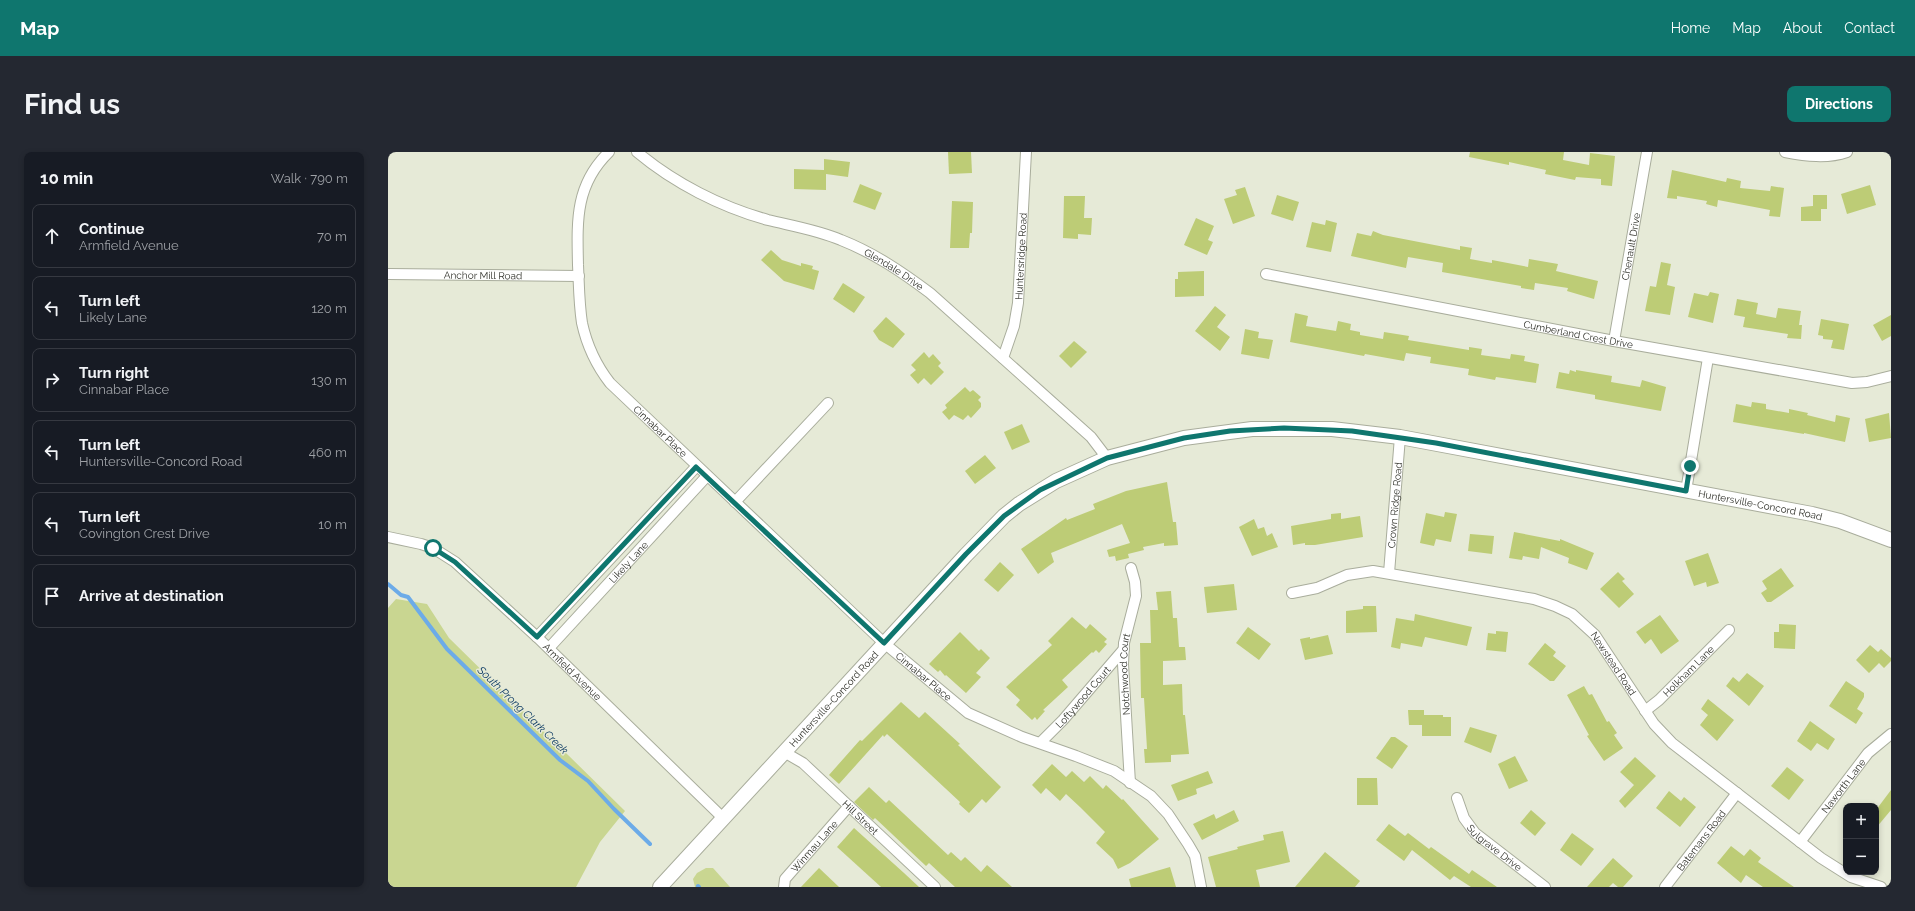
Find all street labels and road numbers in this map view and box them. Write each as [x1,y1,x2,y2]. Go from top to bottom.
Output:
street label: Huntersridge Road [1013,212,1029,300]
street label: Chenault Drive [1620,212,1642,281]
street label: Glendale Drive [862,246,926,292]
street label: Anchor Mill Road [444,270,522,281]
street label: Cumberland Crest Drive [1523,319,1634,350]
street label: Cinnabar Place [631,403,689,459]
street label: Crown Ridge Road [1386,462,1404,549]
street label: Huntersville-Concord Road [1697,488,1823,522]
street label: Likely Lane [607,539,650,585]
street label: Newstead Road [1588,630,1638,697]
street label: Notchwood Court [1118,632,1132,716]
street label: Armfield Avenue [541,641,603,703]
street label: Holkham Lane [1661,643,1716,699]
street label: Huntersville-Concord Road [787,649,881,749]
street label: Cinnabar Place [893,650,954,703]
street label: Loftywood Court [1053,664,1113,730]
street label: Naworth Lane [1819,757,1868,815]
street label: Hill Street [840,798,881,837]
street label: Batemans Road [1675,808,1728,873]
street label: Winmau Lane [789,818,840,874]
street label: Sulgrave Drive [1465,822,1524,873]

